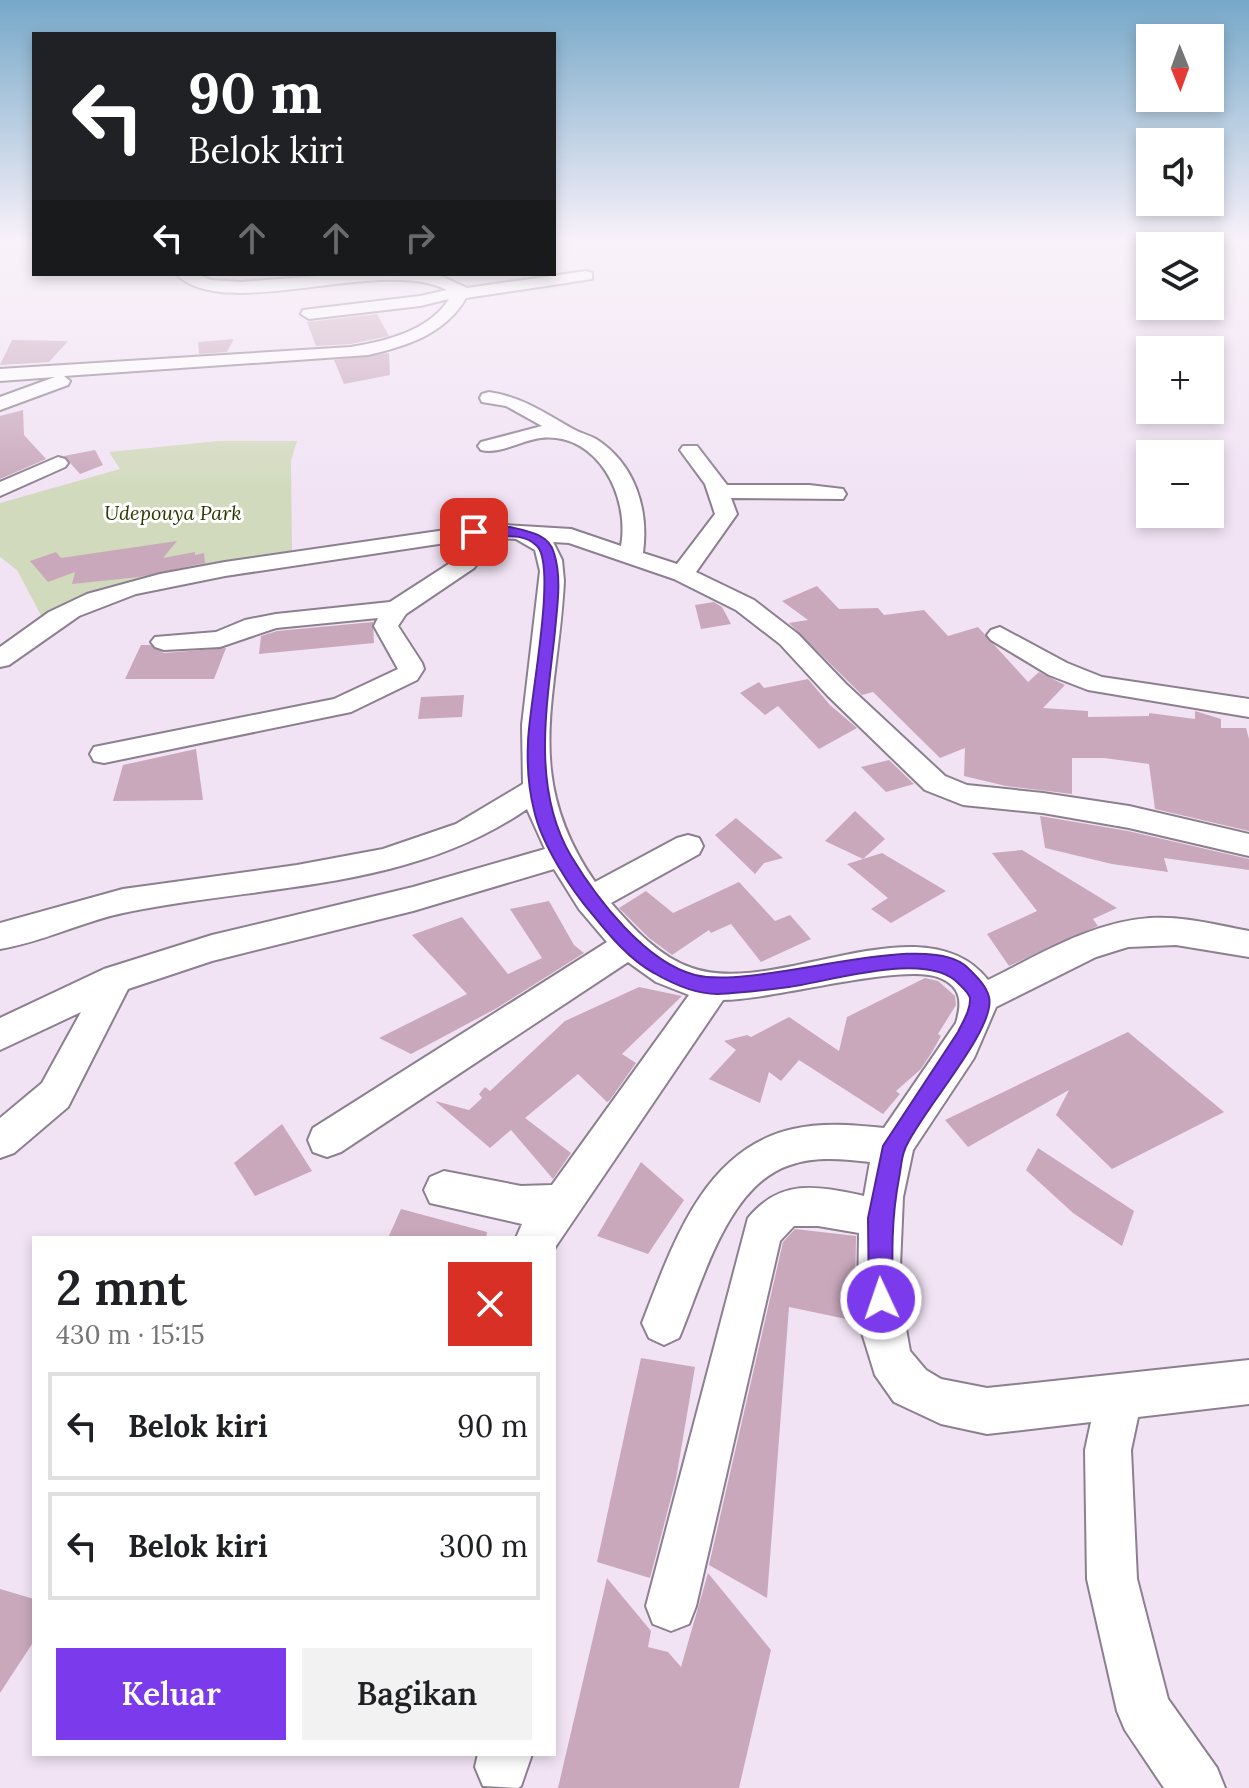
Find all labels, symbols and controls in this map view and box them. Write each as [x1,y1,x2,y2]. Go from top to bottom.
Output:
north arrow [1136,24,1224,112]
map controls [1136,24,1224,528]
text: 90 m [188,57,322,128]
icon: left [56,64,160,168]
text: Belok kiri [188,127,345,173]
button: sound [1136,128,1224,216]
icon: left [146,216,190,260]
icon: ahead [230,216,274,260]
icon: ahead [314,216,358,260]
icon: right [398,216,442,260]
button: layers [1136,232,1224,320]
button: + [1136,336,1224,424]
button: − [1136,440,1224,528]
pin [440,498,508,566]
park label: Udepouya Park [104,500,242,525]
icon: arrive [452,510,496,554]
text: 2 mnt [56,1257,187,1318]
position arrow [839,1257,923,1341]
button: close [448,1262,532,1346]
text: 430 m · 15:15 [56,1318,205,1351]
icon: left [60,1404,104,1448]
text: Belok kiri [128,1407,268,1445]
text: 90 m [457,1407,528,1445]
icon: left [60,1524,104,1568]
text: Belok kiri [128,1527,268,1565]
text: 300 m [439,1527,528,1565]
button: Keluar [56,1648,286,1740]
button: Bagikan [302,1648,532,1740]

